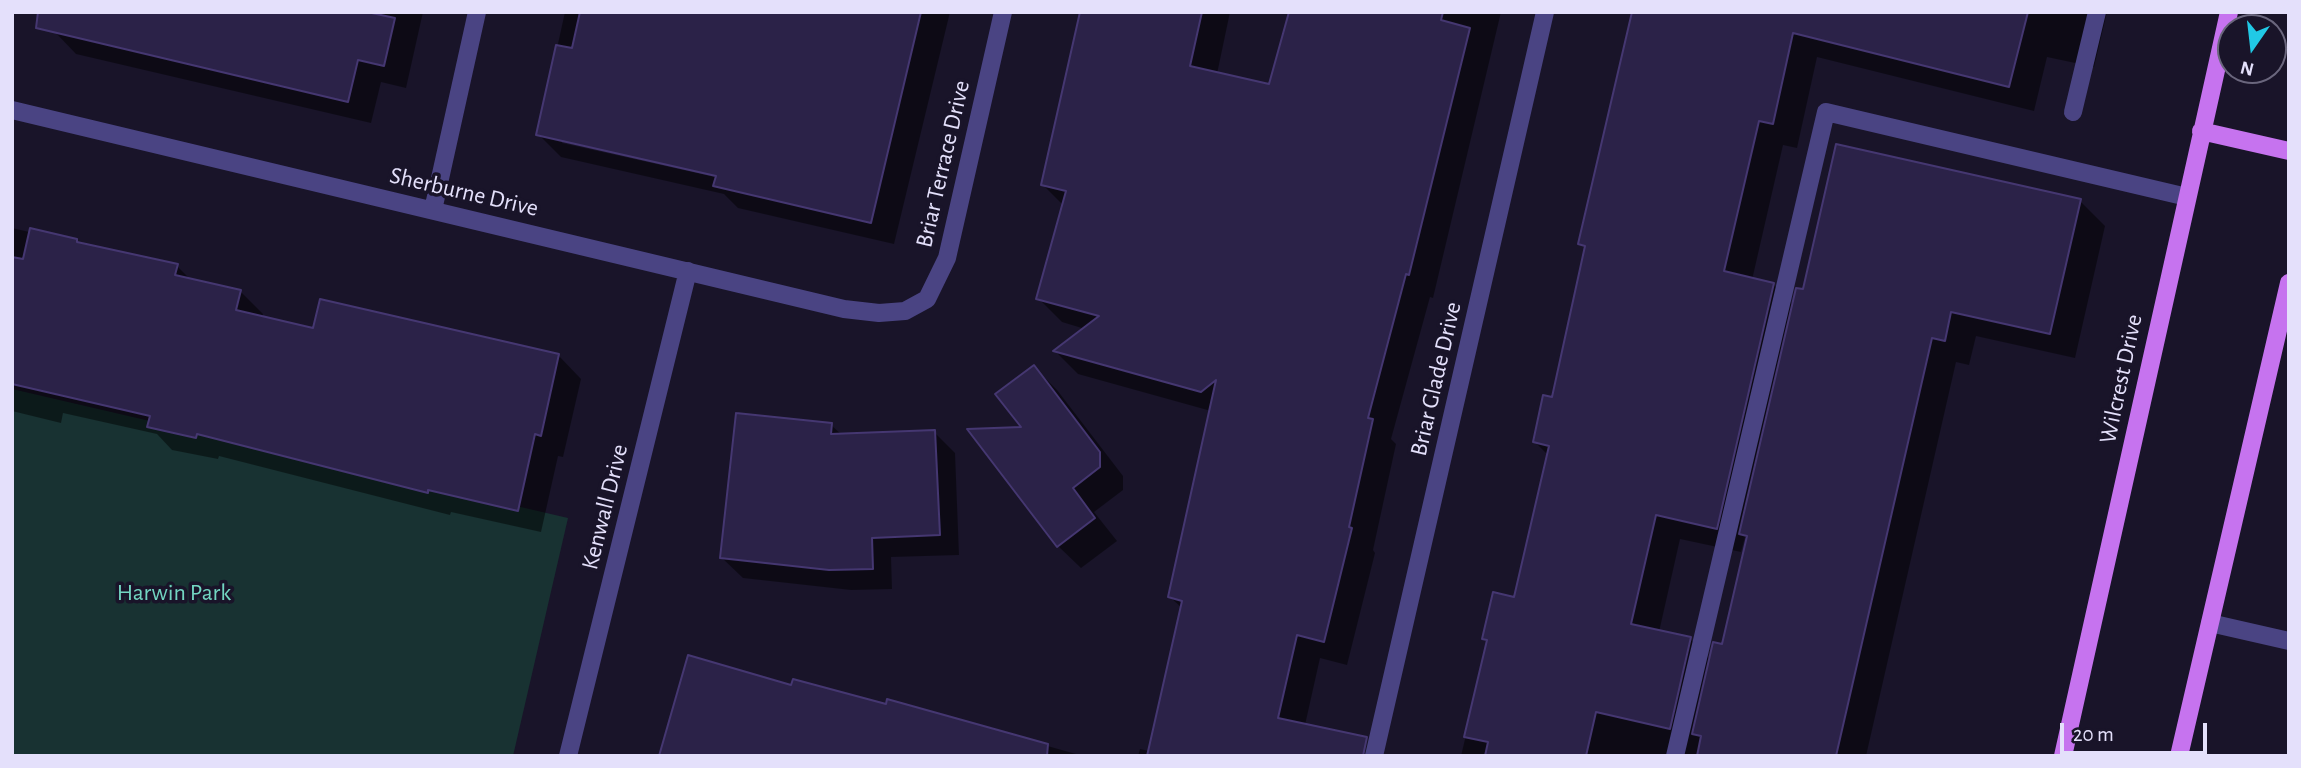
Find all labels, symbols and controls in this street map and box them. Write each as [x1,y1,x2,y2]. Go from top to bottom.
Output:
north arrow [2217,14,2287,84]
text: N [2239,57,2256,79]
street label: Briar Terrace Drive [910,78,976,250]
street label: Sherburne Drive [387,161,541,223]
street label: Briar Glade Drive [1404,299,1468,459]
street label: Wilcrest Drive [2093,312,2149,446]
street label: Kenwall Drive [576,441,634,573]
park label: Harwin Park [117,579,231,607]
scale bar [2063,708,2210,752]
text: 20 m [2073,724,2114,745]

